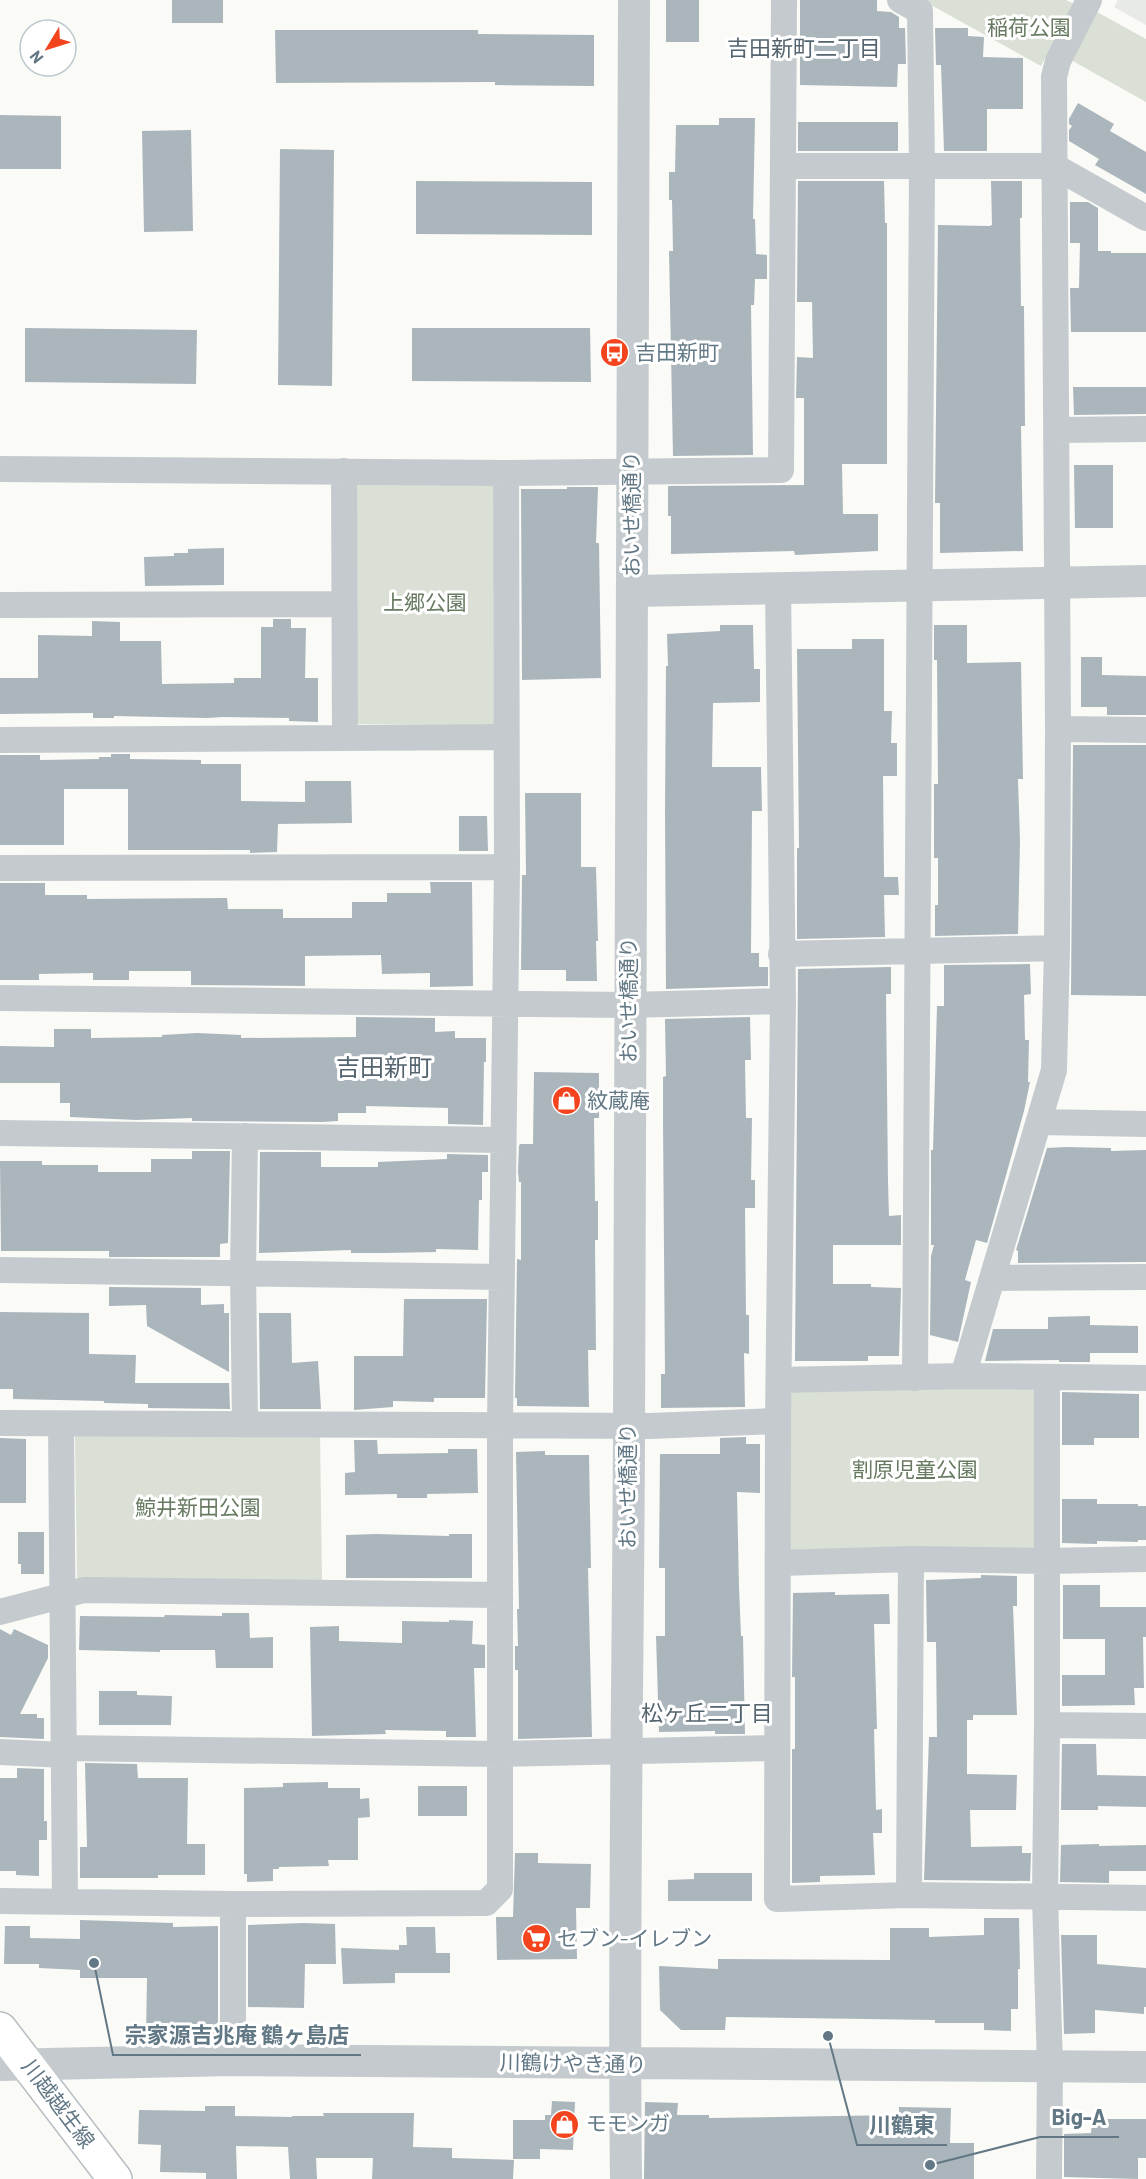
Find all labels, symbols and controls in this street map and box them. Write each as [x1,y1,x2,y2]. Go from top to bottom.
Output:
park label: 稲荷公園 [987,14,1071,39]
north arrow [18,18,78,78]
district label: 吉田新町二丁目 [727,34,881,60]
text: N [25,48,47,68]
bus stop icon: 吉田新町 [598,337,630,369]
place label: 吉田新町 [635,339,719,364]
street label: おいせ橋通り [618,451,643,577]
park label: 上郷公園 [383,589,467,614]
street label: おいせ橋通り [615,937,640,1063]
district label: 吉田新町 [336,1052,432,1081]
shop icon: 紋蔵庵 [550,1085,582,1117]
place label: 紋蔵庵 [587,1087,650,1112]
street label: おいせ橋通り [614,1423,639,1549]
park label: 割原児童公園 [852,1456,978,1481]
park label: 鯨井新田公園 [135,1494,261,1519]
district label: 松ヶ丘二丁目 [641,1699,773,1725]
supermarket icon: セブン-イレブン [520,1923,552,1955]
place label: セブン-イレブン [557,1925,712,1950]
callout: 宗家源吉兆庵 鶴ヶ島店 [113,2015,361,2055]
text: 宗家源吉兆庵 鶴ヶ島店 [125,2021,349,2047]
street label: 川鶴けやき通り [499,2049,647,2076]
street label: 川越越生線 [18,2054,101,2153]
callout: Big-A [1040,2097,1119,2137]
text: Big-A [1051,2103,1107,2129]
callout: 川鶴東 [857,2105,947,2145]
shop icon: モモンガ [549,2108,581,2140]
place label: モモンガ [586,2110,670,2135]
text: 川鶴東 [869,2111,935,2137]

